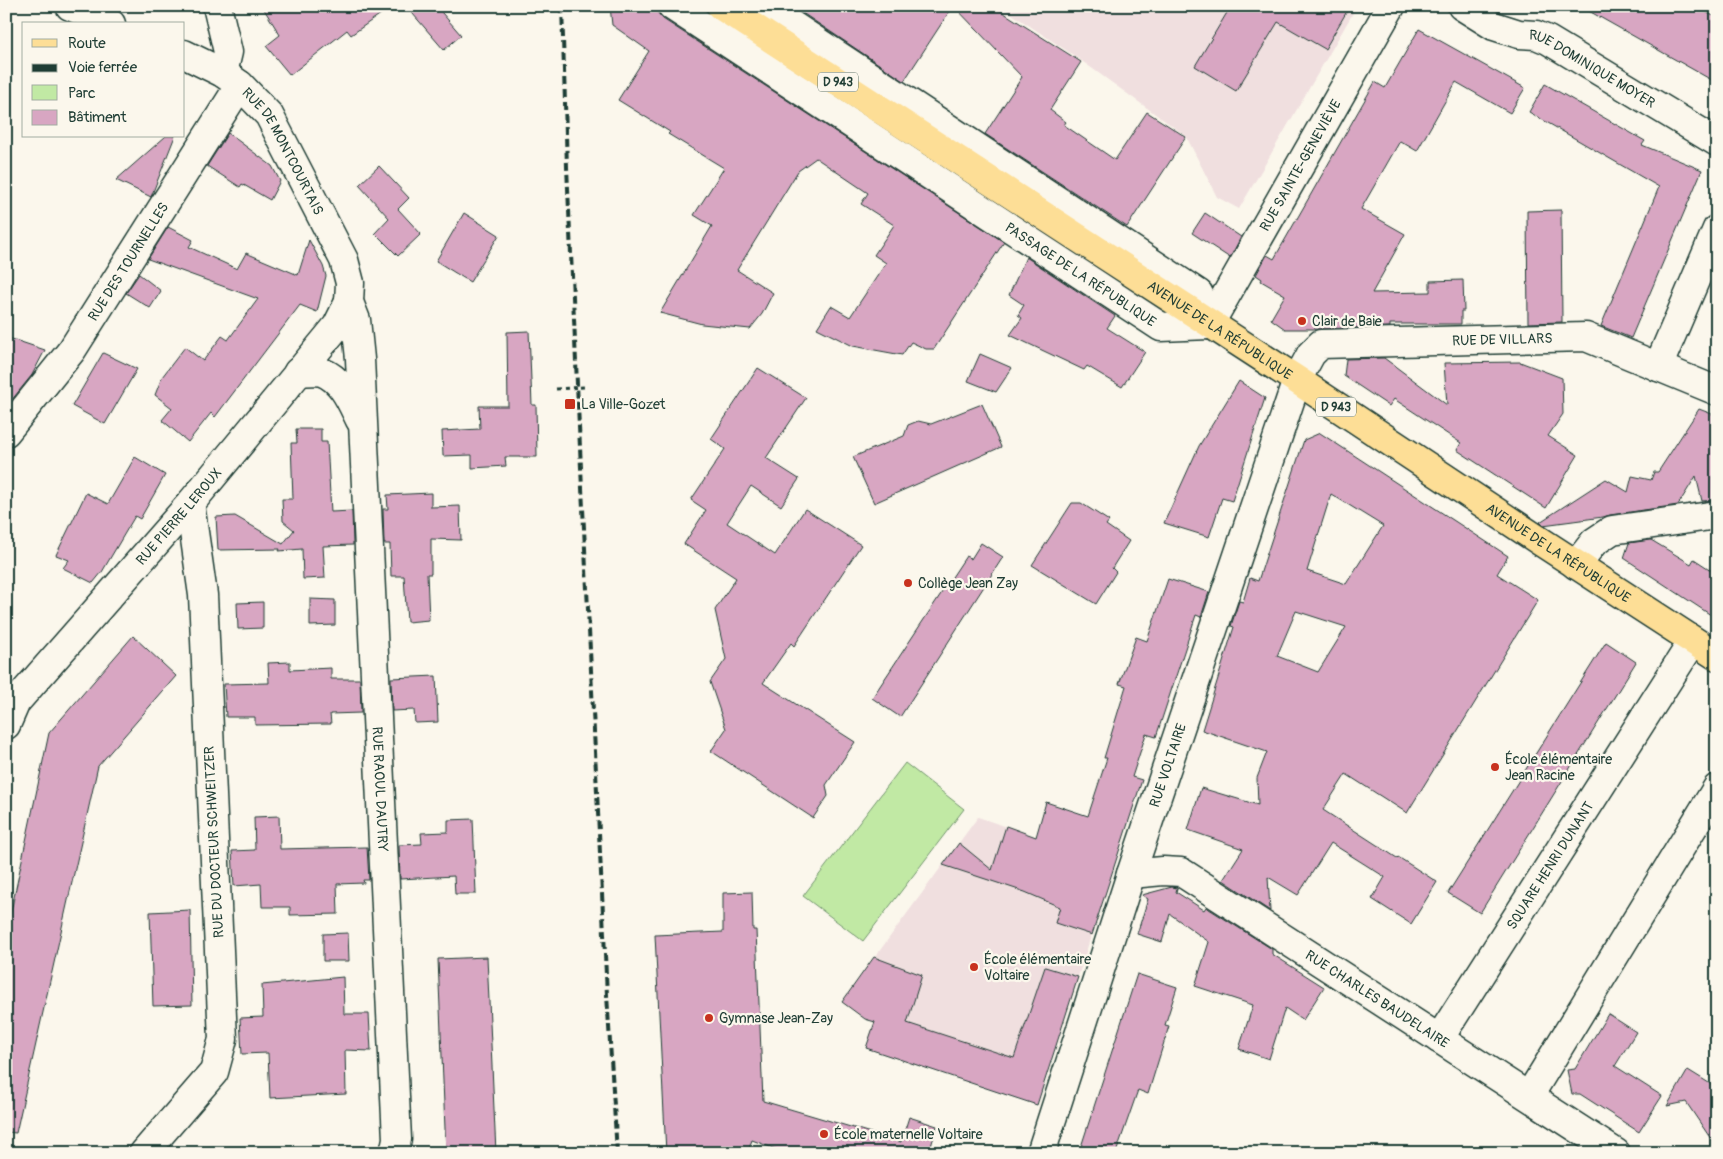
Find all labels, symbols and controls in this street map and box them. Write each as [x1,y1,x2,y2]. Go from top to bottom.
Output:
legend [22,22,185,138]
street label: RUE DOMINIQUE MOYER [1529,26,1658,111]
text: Route [68,34,106,53]
text: Voie ferrée [68,58,138,77]
road number: D 943 [818,72,858,91]
text: Parc [68,84,96,103]
street label: RUE DE MONTCOURTAIS [239,84,328,218]
street label: RUE SAINTE-GENEVIÈVE [1256,96,1344,234]
text: Bâtiment [68,108,128,127]
street label: RUE DES TOURNELLES [84,199,172,324]
street label: PASSAGE DE LA RÉPUBLIQUE [1002,219,1160,330]
street label: AVENUE DE LA RÉPUBLIQUE [1144,277,1296,383]
place label: Clair de Baie [1312,313,1382,330]
marker: Clair de Baie [1296,315,1308,327]
street label: RUE DE VILLARS [1452,329,1553,349]
place label: La Ville-Gozet [581,396,666,413]
marker: La Ville-Gozet [563,397,577,411]
road number: D 943 [1316,398,1356,417]
street label: RUE PIERRE LEROUX [132,464,225,568]
street label: AVENUE DE LA RÉPUBLIQUE [1483,499,1634,606]
place label: Collège Jean Zay [918,575,1018,592]
marker: Collège Jean Zay [902,577,914,589]
street label: RUE VOLTAIRE [1146,721,1190,809]
street label: RUE RAOUL DAUTRY [369,726,392,852]
street label: RUE DU DOCTEUR SCHWEITZER [200,746,228,938]
place label: École élémentaire Jean Racine [1505,750,1612,784]
marker: École élémentaire Jean Racine [1489,761,1501,773]
street label: SQUARE HENRI DUNANT [1503,798,1597,932]
street label: RUE CHARLES BAUDELAIRE [1302,946,1452,1051]
place label: École élémentaire Voltaire [984,950,1091,984]
marker: École élémentaire Voltaire [968,961,980,973]
place label: Gymnase Jean-Zay [719,1010,833,1027]
marker: Gymnase Jean-Zay [703,1012,715,1024]
place label: École maternelle Voltaire [834,1125,983,1143]
marker: École maternelle Voltaire [818,1128,830,1140]

